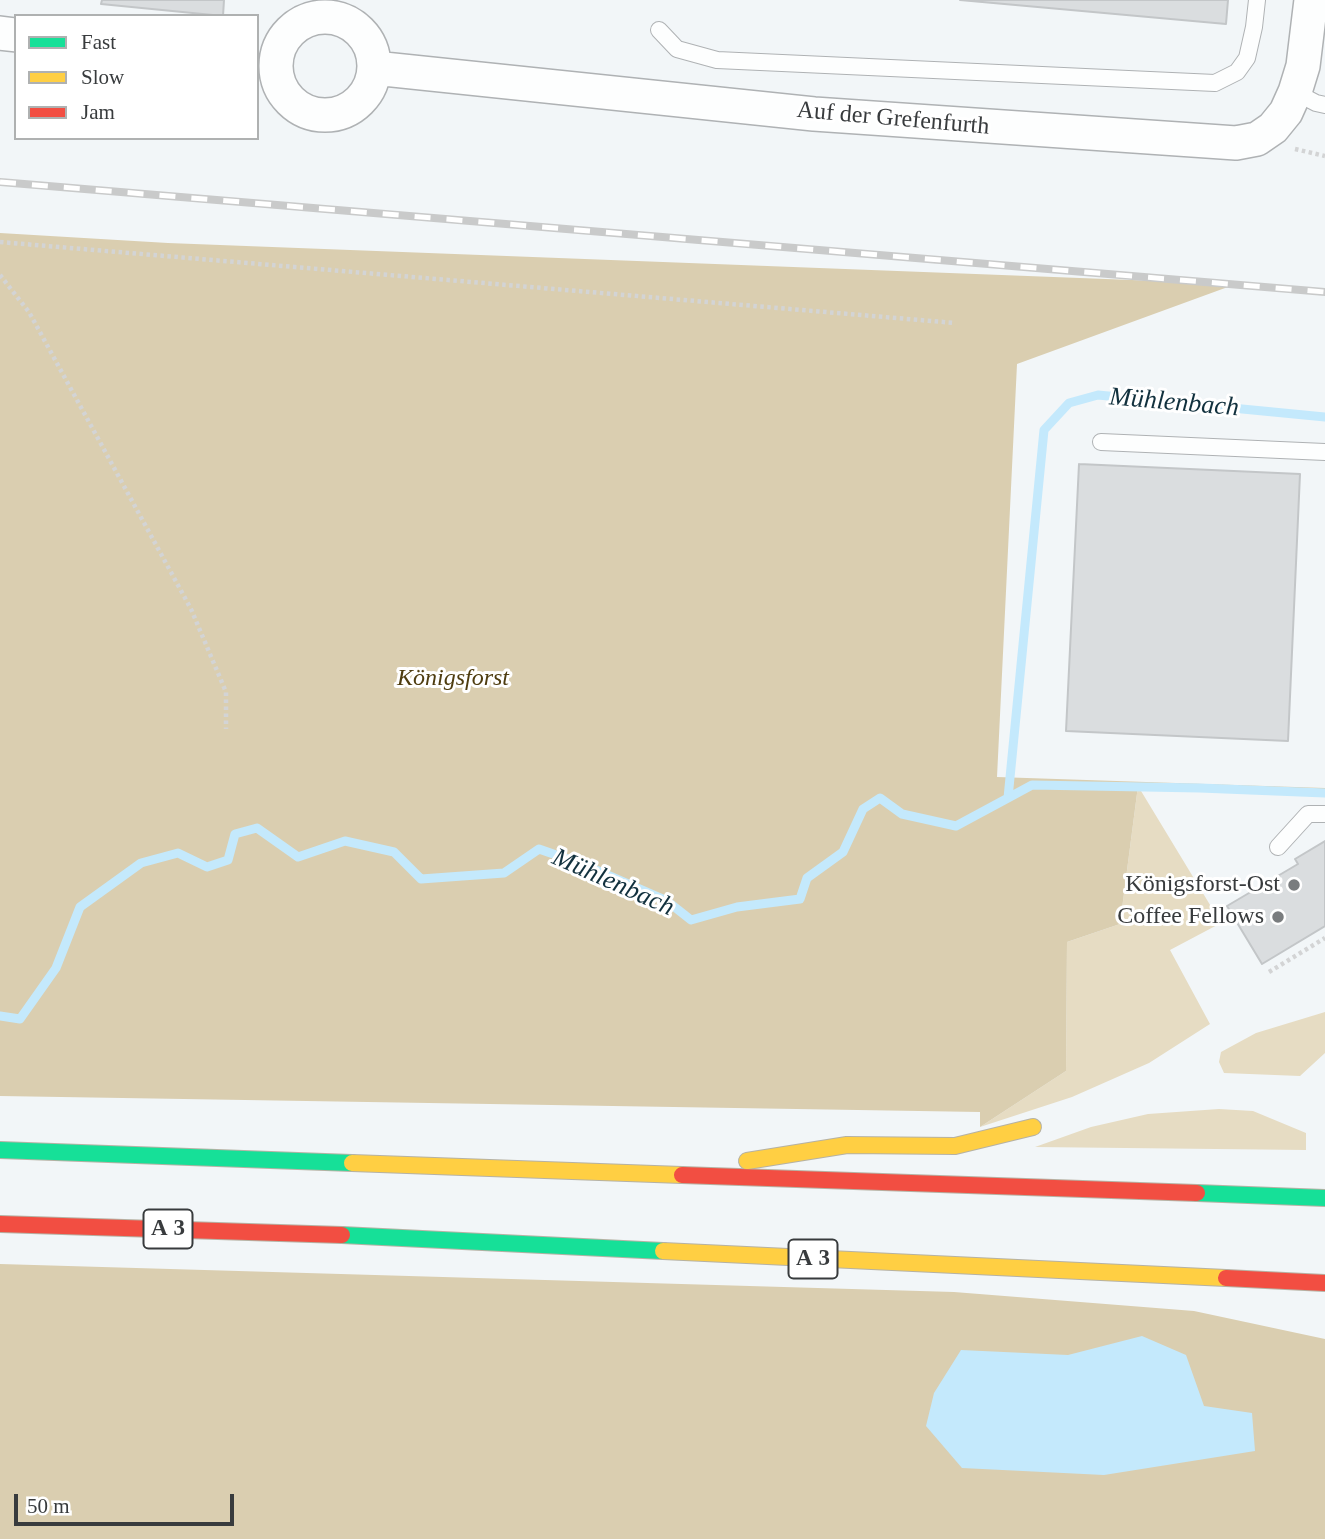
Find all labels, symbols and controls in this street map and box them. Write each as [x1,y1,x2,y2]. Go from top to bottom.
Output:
legend [14,14,259,140]
text: Fast [81,30,116,54]
text: Slow [81,65,124,89]
street label: Auf der Grefenfurth [795,96,991,142]
text: Jam [81,100,115,124]
water label: Mühlenbach [1108,382,1240,424]
park label: Königsforst [397,665,509,693]
water label: Mühlenbach [547,842,679,924]
place label: Königsforst-Ost [1125,871,1280,899]
marker: Königsforst-Ost [1286,877,1302,893]
place label: Coffee Fellows [1117,903,1264,931]
marker: Coffee Fellows [1270,909,1286,925]
road number: A 3 [144,1210,192,1248]
road number: A 3 [788,1240,838,1278]
scale bar [18,1480,238,1524]
text: 50 m [27,1494,70,1518]

